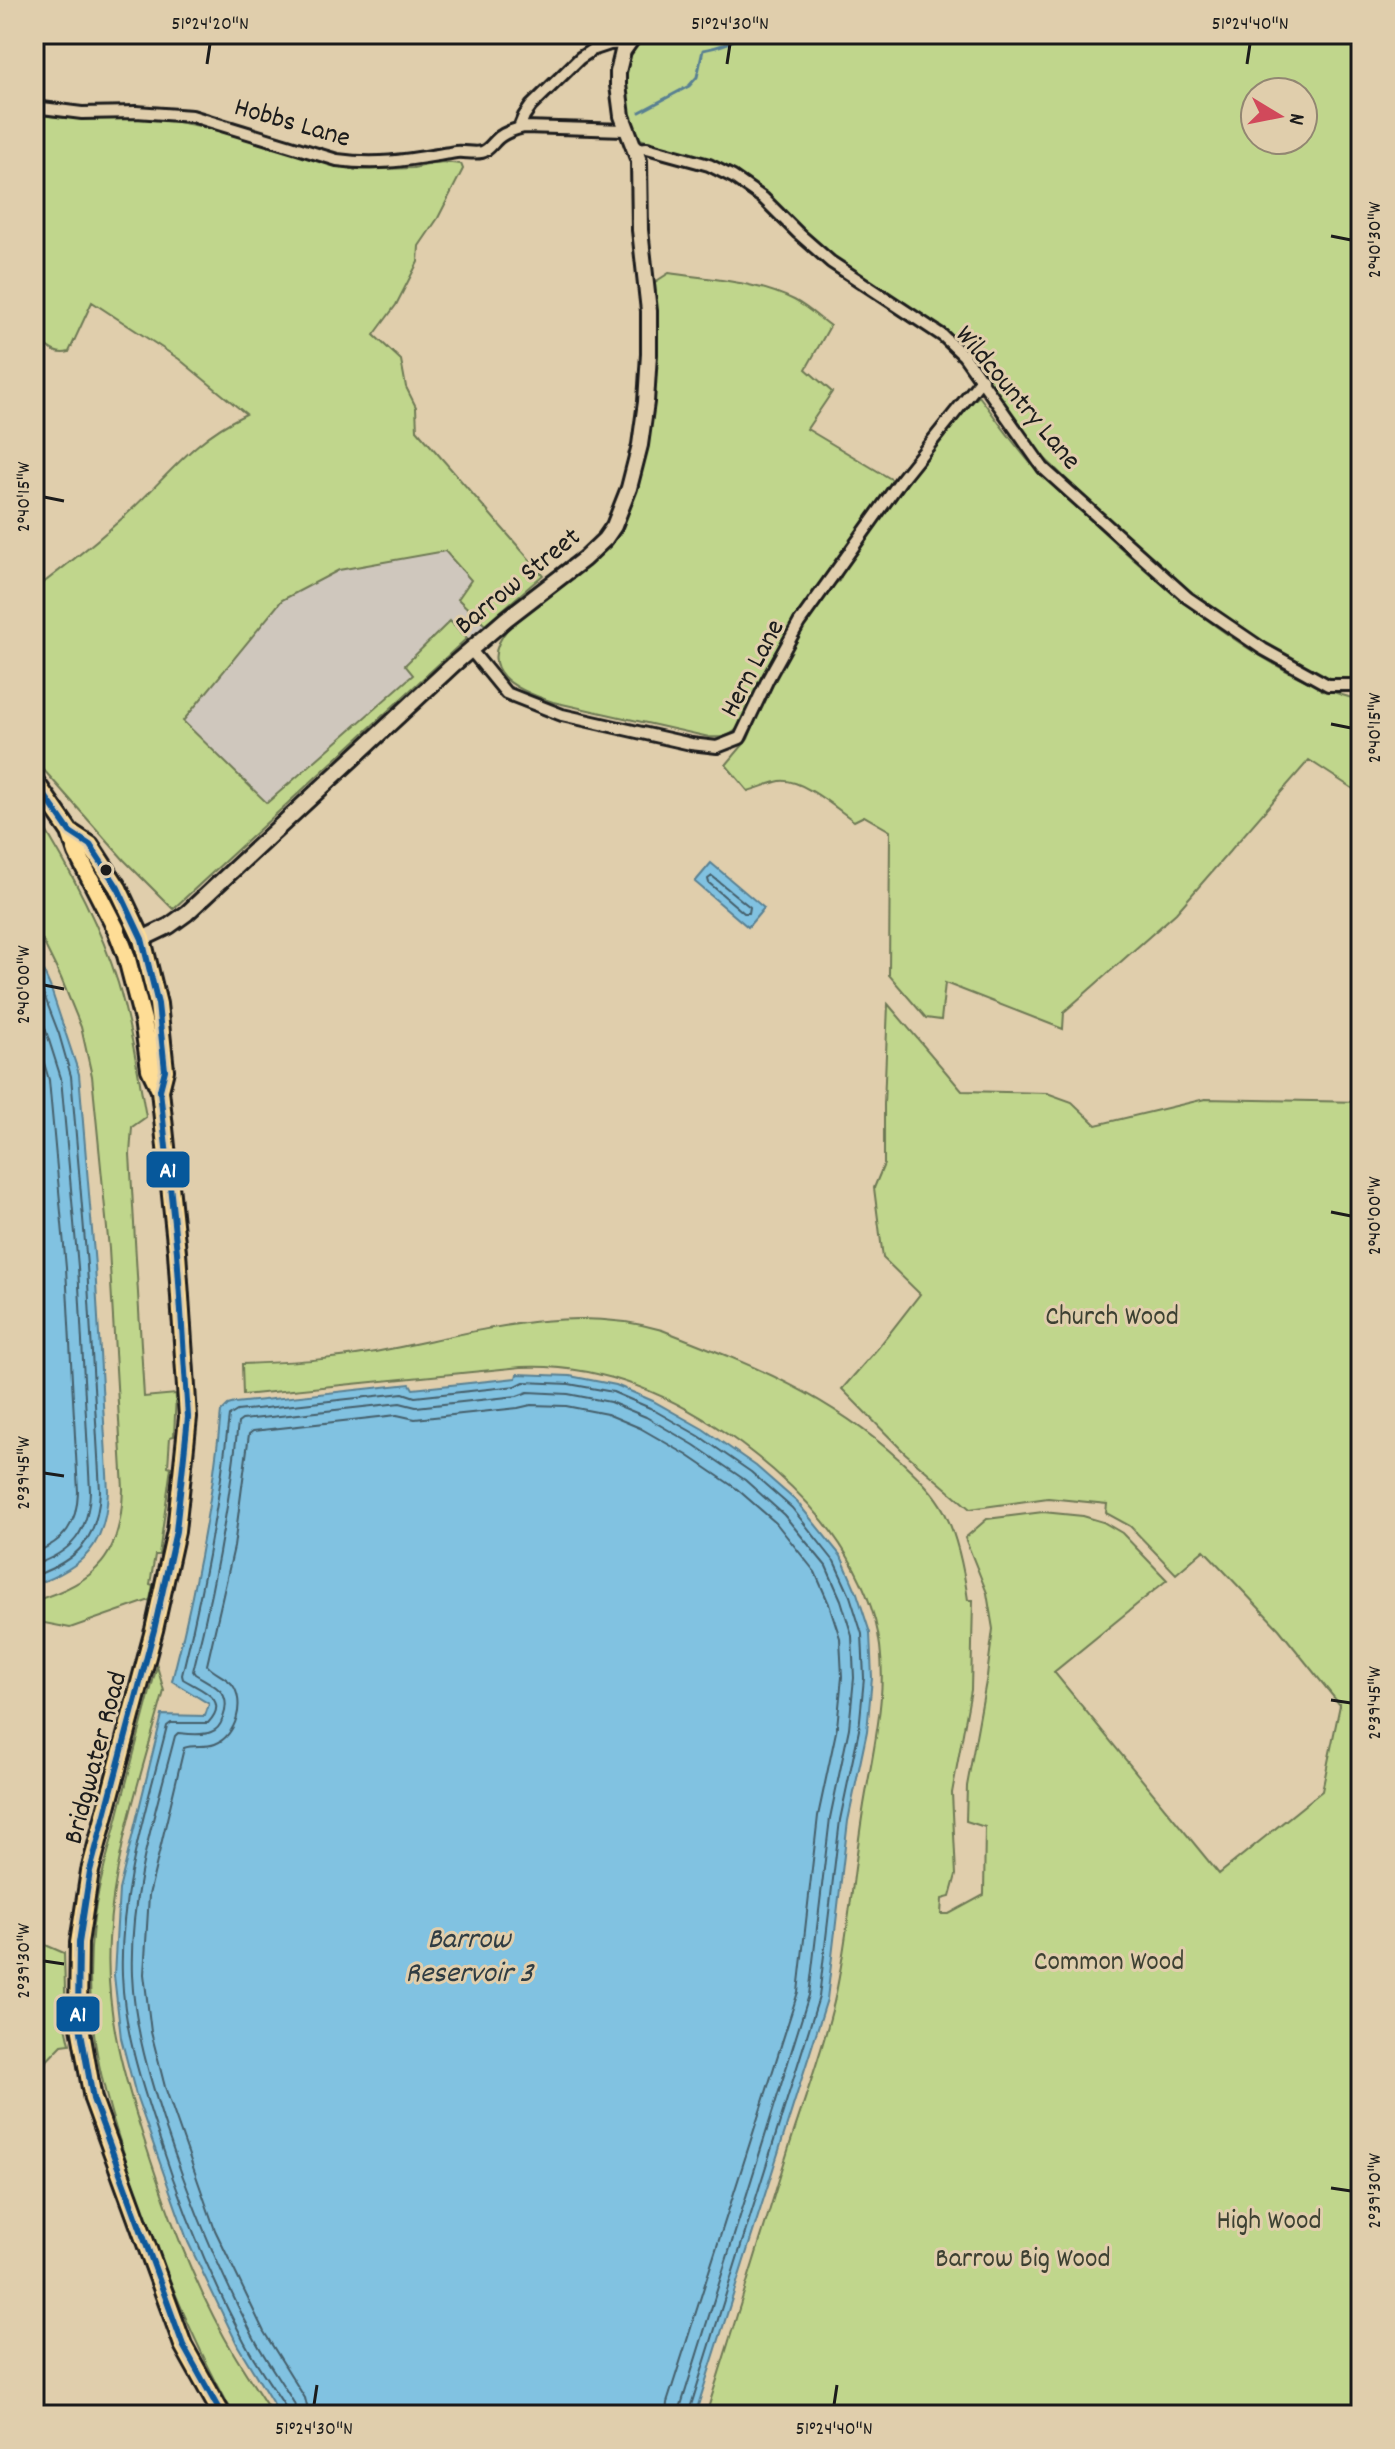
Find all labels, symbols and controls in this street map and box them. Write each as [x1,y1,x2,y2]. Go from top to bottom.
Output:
text: 51°24'20"N [171,11,249,39]
text: 51°24'30"N [691,11,769,39]
text: 51°24'40"N [1211,11,1289,39]
north arrow [1239,76,1319,156]
street label: Hobbs Lane [229,89,354,160]
text: N [1279,111,1311,127]
text: 2°40'30"W [1362,201,1390,278]
street label: Wildcountry Lane [944,318,1089,480]
text: 2°40'15"W [11,461,39,532]
street label: Barrow Street [447,519,591,646]
street label: Hern Lane [712,613,797,726]
text: 2°40'15"W [1362,692,1390,763]
unlabelled marker [98,862,114,878]
text: 2°40'00"W [11,945,39,1024]
line badge: A1 [145,1150,191,1189]
text: A1 [160,1157,176,1188]
text: 2°40'00"W [1362,1176,1390,1255]
park label: Church Wood [1045,1299,1179,1339]
text: 2°39'45"W [11,1436,39,1510]
text: 2°39'45"W [1362,1666,1390,1740]
street label: Bridgwater Road [56,1668,140,1849]
water label: Barrow Reservoir 3 [405,1920,535,1997]
text: 2°39'30"W [11,1923,39,1999]
park label: Common Wood [1034,1944,1184,1984]
line badge: A1 [55,1995,101,2033]
text: A1 [70,2001,86,2032]
text: 2°39'30"W [1362,2153,1390,2229]
park label: High Wood [1216,2203,1322,2243]
park label: Barrow Big Wood [935,2241,1111,2281]
text: 51°24'30"N [275,2416,353,2444]
text: 51°24'40"N [795,2416,873,2444]

